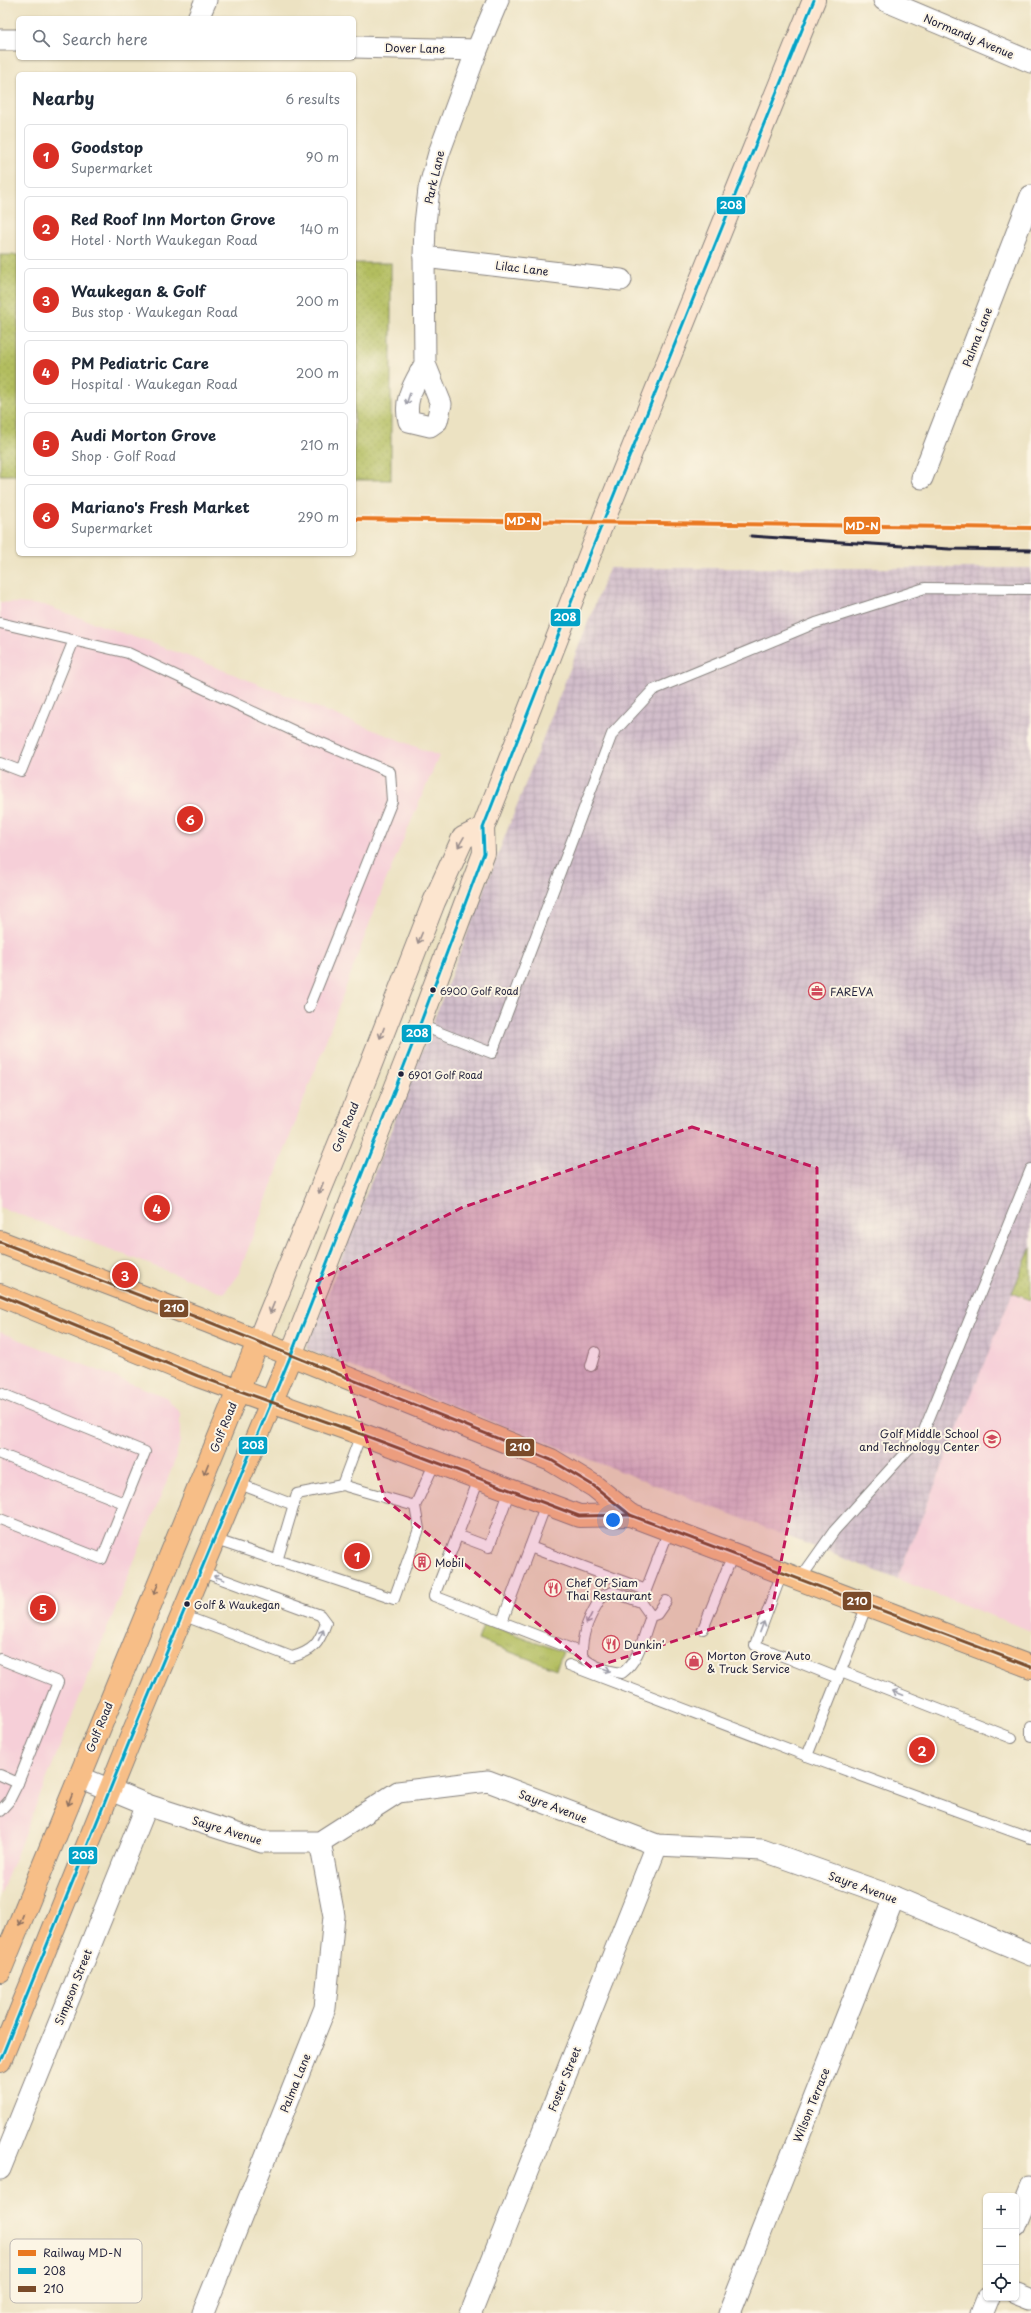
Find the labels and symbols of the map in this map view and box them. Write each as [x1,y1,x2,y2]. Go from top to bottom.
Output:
street label: Normandy Avenue [921,9,1017,63]
street label: Dover Lane [385,39,445,57]
street label: Park Lane [420,149,448,205]
line badge: 208 [716,196,746,215]
text: 208 [720,196,742,213]
street label: Lilac Lane [495,256,550,280]
street label: Palma Lane [958,305,996,369]
one-way arrow [404,392,412,404]
line badge: MD-N [504,512,542,531]
text: MD-N [506,512,540,529]
line badge: MD-N [843,516,881,535]
text: MD-N [845,517,879,534]
line badge: 208 [550,608,581,627]
text: 208 [554,608,576,625]
pin: 6 [177,804,203,834]
one-way arrow [457,837,466,848]
one-way arrow [415,932,423,944]
office icon: FAREVA [807,981,827,1001]
place label: 6900 Golf Road [440,983,519,998]
place label: FAREVA [830,983,874,1000]
marker: 6900 Golf Road [428,985,438,995]
line badge: 208 [401,1024,432,1043]
text: 208 [406,1024,428,1041]
one-way arrow [378,1027,386,1039]
place label: 6901 Golf Road [408,1067,483,1082]
marker: 6901 Golf Road [396,1069,406,1079]
street label: Golf Road [327,1099,363,1155]
one-way arrow [316,1181,324,1193]
pin: 4 [144,1193,170,1223]
pin: 3 [112,1260,138,1290]
line badge: 210 [159,1299,189,1318]
text: 210 [163,1299,185,1316]
one-way arrow [267,1301,275,1313]
street label: Golf Road [205,1399,241,1455]
place label: Golf Middle School and Technology Center [859,1425,980,1455]
school or university icon: Golf Middle School and Technology Center [982,1429,1002,1449]
line badge: 208 [238,1436,268,1455]
text: 208 [242,1436,264,1453]
line badge: 210 [505,1438,535,1457]
text: 210 [509,1438,531,1455]
one-way arrow [202,1462,209,1474]
your location [603,1510,623,1530]
pin: 1 [344,1541,370,1571]
building icon: Mobil [412,1552,432,1572]
place label: Mobil [435,1554,464,1571]
one-way arrow [213,1574,226,1581]
place label: Chef Of Siam Thai Restaurant [566,1574,652,1604]
restaurant icon: Chef Of Siam Thai Restaurant [543,1578,563,1598]
one-way arrow [152,1582,160,1594]
line badge: 210 [842,1591,872,1611]
text: 210 [846,1592,868,1609]
pin: 5 [30,1593,56,1623]
place label: Golf & Waukegan [194,1597,280,1612]
marker: Golf & Waukegan [182,1599,192,1609]
one-way arrow [585,1612,592,1624]
one-way arrow [758,1621,766,1633]
one-way arrow [318,1629,325,1641]
restaurant icon: Dunkin' [601,1634,621,1654]
place label: Dunkin' [624,1636,665,1653]
place label: Morton Grove Auto & Truck Service [707,1647,811,1677]
shop icon: Morton Grove Auto & Truck Service [684,1651,704,1671]
one-way arrow [599,1666,611,1674]
one-way arrow [893,1689,905,1697]
street label: Golf Road [81,1699,117,1755]
pin: 2 [909,1735,935,1765]
street label: Sayre Avenue [516,1785,590,1827]
one-way arrow [65,1793,73,1805]
street label: Sayre Avenue [190,1811,264,1849]
line badge: 208 [68,1846,98,1865]
text: 208 [72,1846,94,1863]
street label: Sayre Avenue [826,1867,900,1908]
one-way arrow [16,1914,24,1926]
street label: Simpson Street [50,1946,96,2028]
street label: Foster Street [543,2044,585,2114]
street label: Palma Lane [275,2051,315,2115]
street label: Wilson Terrace [788,2065,834,2145]
legend [10,2239,142,2303]
text: Railway MD-N [43,2244,122,2261]
text: 208 [43,2262,66,2279]
text: 210 [43,2280,64,2297]

